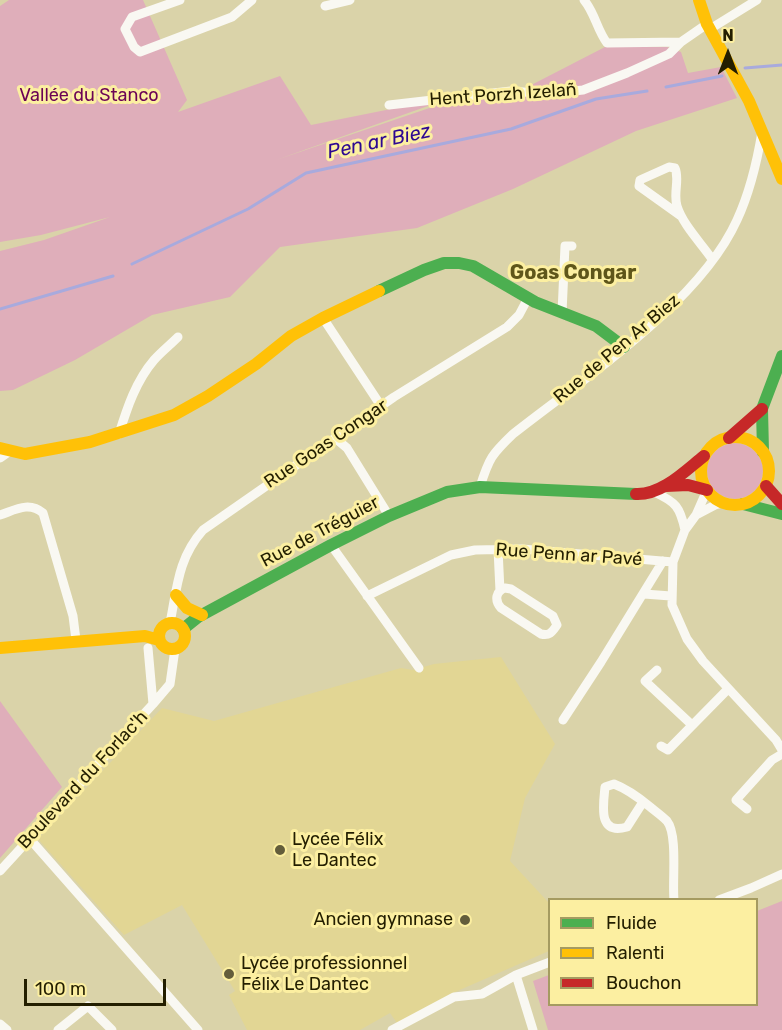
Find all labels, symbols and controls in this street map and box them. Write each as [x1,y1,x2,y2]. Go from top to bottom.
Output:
north arrow [698,24,758,84]
text: N [722,26,734,45]
street label: Hent Porzh Izelañ [429,79,577,111]
park label: Vallée du Stanco [19,85,159,107]
water label: Pen ar Biez [325,119,433,165]
district label: Goas Congar [510,261,636,285]
street label: Rue de Pen Ar Biez [550,290,684,408]
street label: Rue Goas Congar [260,395,392,493]
street label: Rue de Tréguier [257,492,383,572]
street label: Rue Penn ar Pavé [495,539,643,571]
street label: Boulevard du Forlac'h [13,707,153,853]
place label: Lycée Félix Le Dantec [292,829,383,872]
marker: Lycée Félix Le Dantec [273,843,287,857]
legend [548,898,758,1006]
place label: Ancien gymnase [314,909,453,931]
text: Fluide [606,912,657,934]
marker: Ancien gymnase [458,913,472,927]
text: Ralenti [606,942,664,964]
place label: Lycée professionnel Félix Le Dantec [241,953,407,996]
scale bar [27,967,170,1005]
marker: Lycée professionnel Félix Le Dantec [222,967,236,981]
text: Bouchon [606,972,681,994]
text: 100 m [35,978,86,1000]

